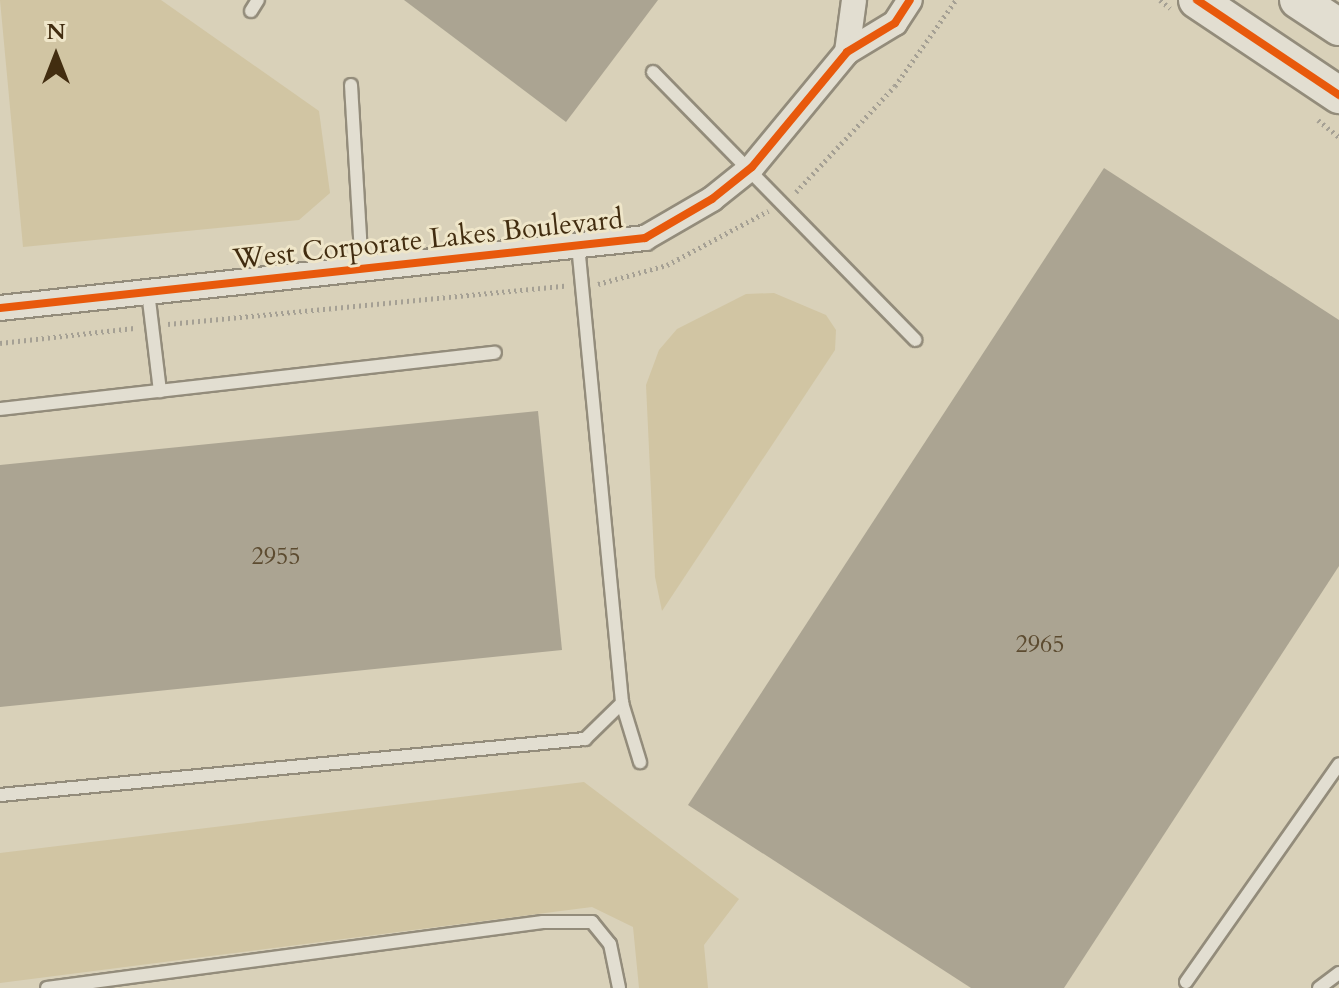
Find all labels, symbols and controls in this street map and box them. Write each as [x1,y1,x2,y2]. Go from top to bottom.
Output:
north arrow [16,16,96,96]
text: N [46,17,66,47]
street label: West Corporate Lakes Boulevard [231,202,625,276]
house number: 2955 [251,543,301,571]
house number: 2965 [1015,631,1065,659]

